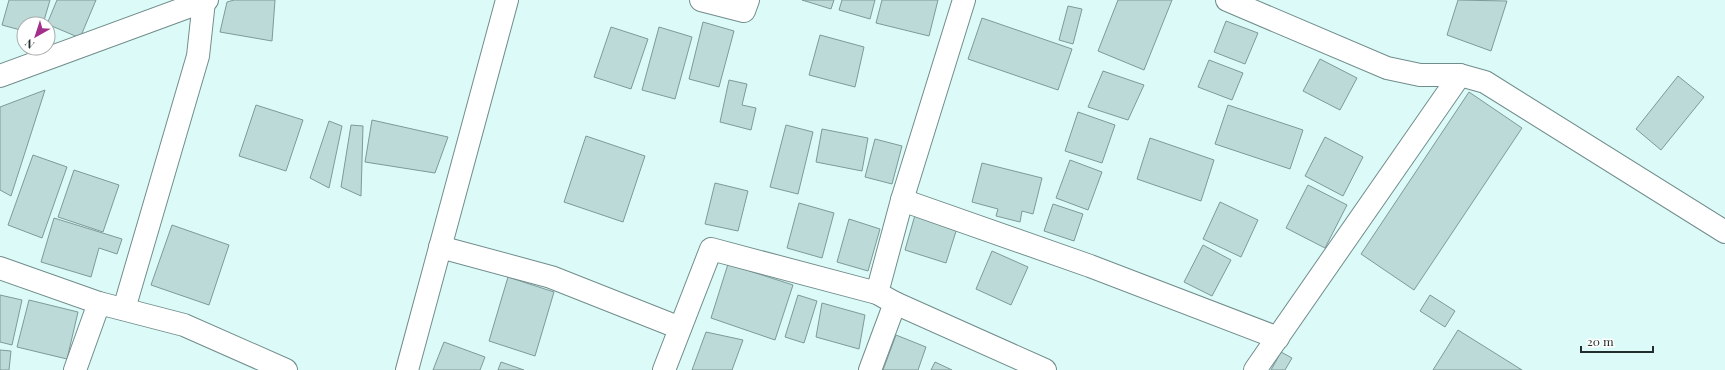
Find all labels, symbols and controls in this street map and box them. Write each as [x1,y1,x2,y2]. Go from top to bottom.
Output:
north arrow [16,16,56,56]
text: N [22,36,37,52]
scale bar [1581,328,1653,354]
text: 20 m [1587,333,1614,349]

